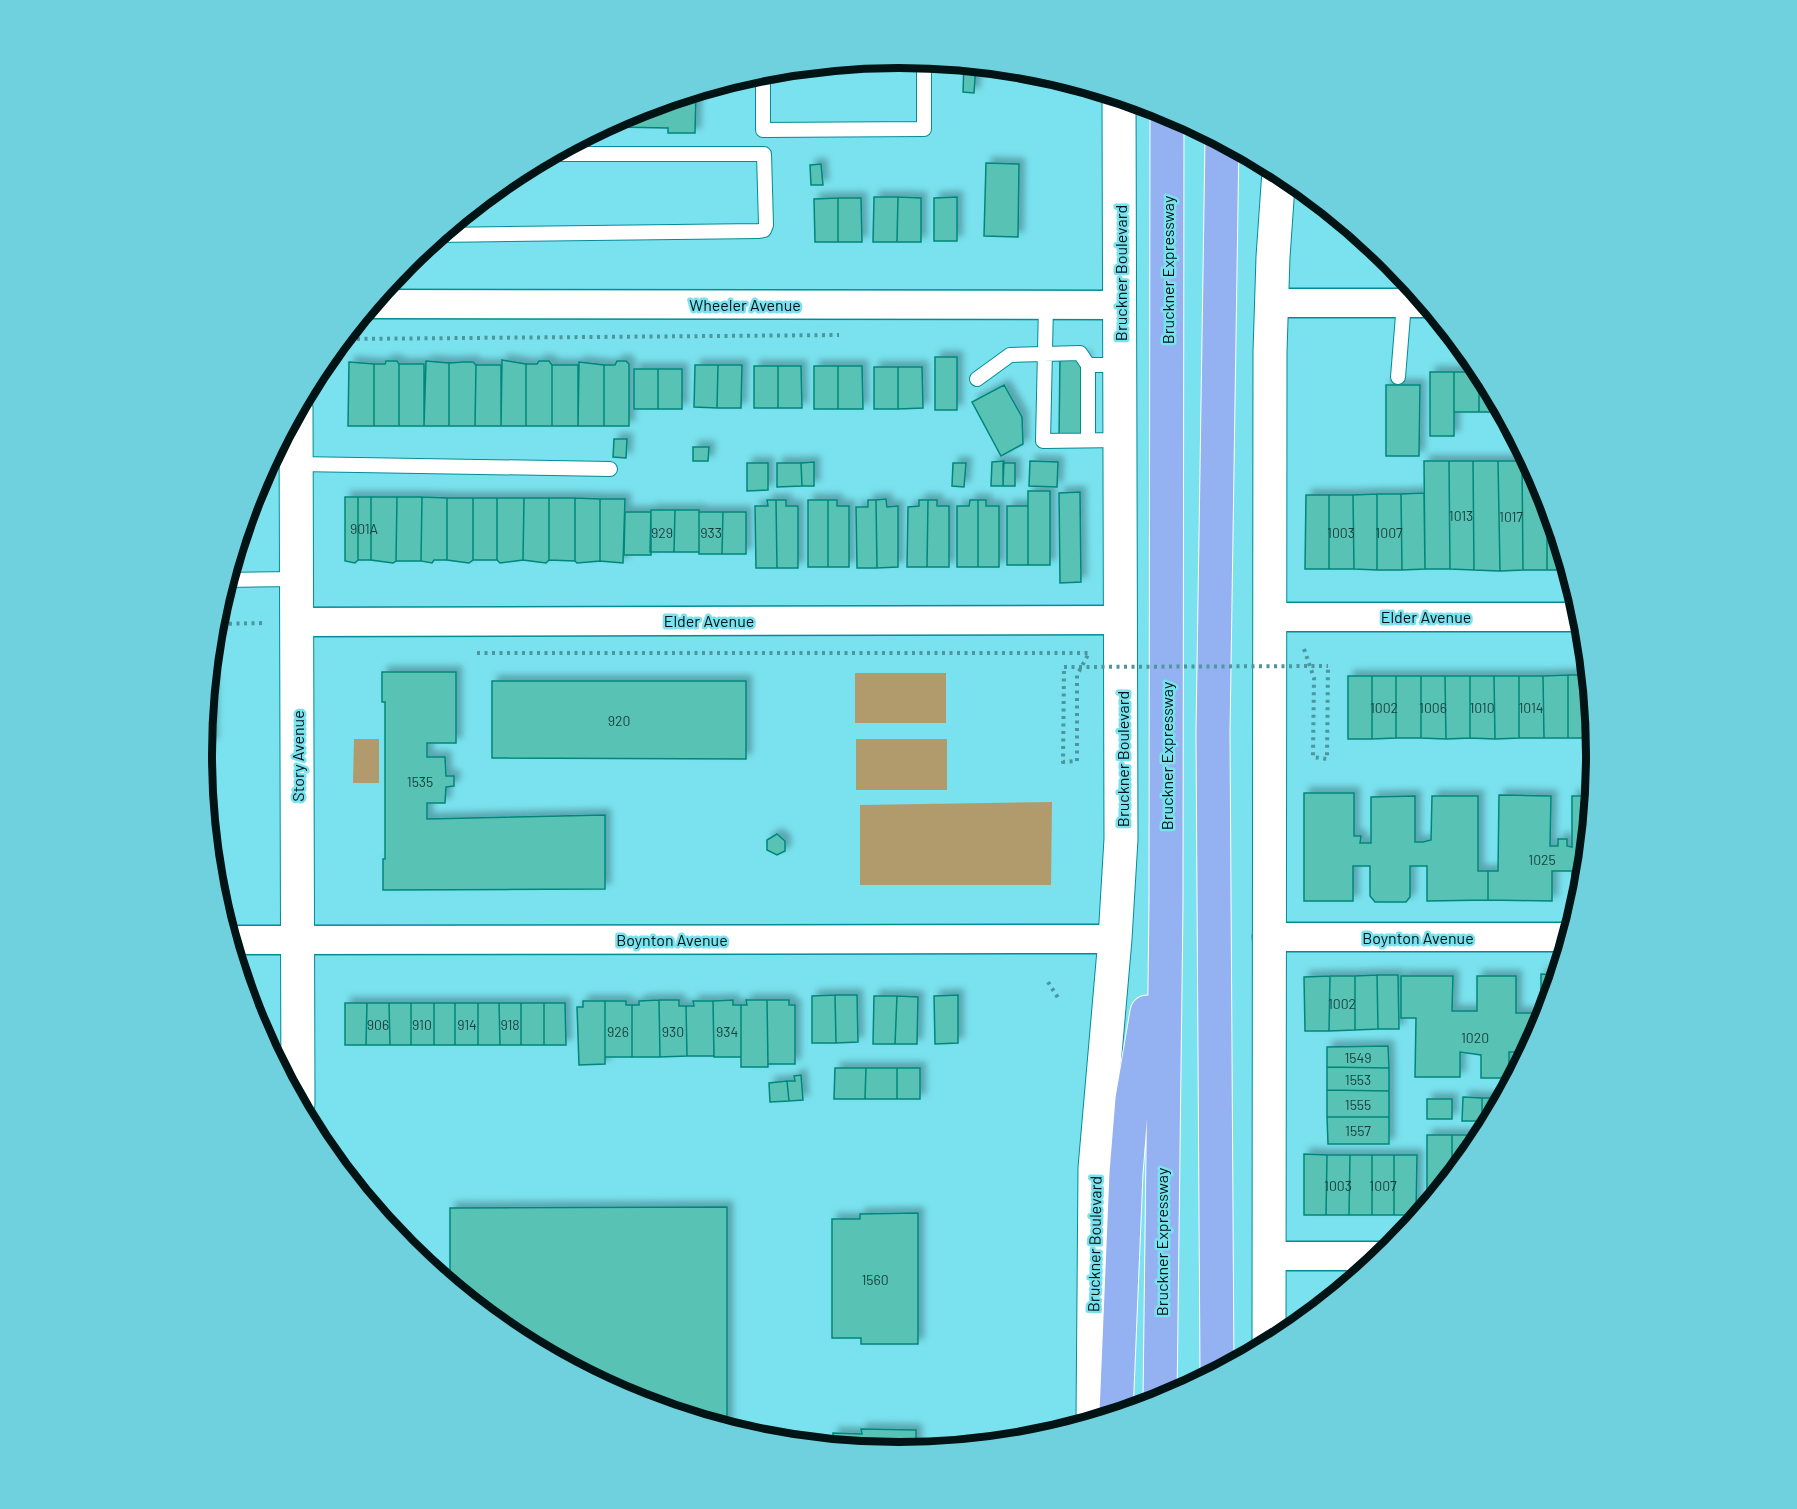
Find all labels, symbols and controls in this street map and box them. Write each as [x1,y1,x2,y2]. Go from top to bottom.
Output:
street label: Bruckner Expressway [1158,195,1177,344]
street label: Bruckner Boulevard [1111,205,1130,341]
street label: Wheeler Avenue [689,295,801,314]
house number: 1013 [1449,507,1473,524]
house number: 1017 [1499,508,1523,525]
house number: 901A [350,520,379,537]
house number: 929 [651,524,673,541]
house number: 933 [700,524,722,541]
house number: 1003 [1327,524,1355,541]
house number: 1007 [1375,524,1403,541]
street label: Elder Avenue [1381,607,1471,626]
street label: Elder Avenue [664,611,754,630]
street label: Bruckner Expressway [1157,681,1176,830]
street label: Bruckner Boulevard [1113,691,1132,827]
house number: 1002 [1370,699,1398,716]
house number: 1006 [1419,699,1447,716]
house number: 1010 [1469,699,1495,716]
house number: 1014 [1518,699,1544,716]
street label: Story Avenue [288,710,307,802]
house number: 920 [608,712,630,729]
house number: 1535 [407,773,433,790]
house number: 1025 [1528,851,1556,868]
street label: Boynton Avenue [1362,928,1474,947]
street label: Boynton Avenue [616,930,728,949]
house number: 1002 [1328,995,1356,1012]
house number: 906 [367,1016,389,1033]
house number: 910 [412,1016,432,1033]
house number: 914 [457,1016,477,1033]
house number: 918 [500,1016,520,1033]
house number: 926 [607,1023,629,1040]
house number: 930 [662,1023,684,1040]
house number: 934 [716,1023,738,1040]
house number: 1020 [1461,1029,1489,1046]
house number: 1549 [1344,1049,1372,1066]
house number: 1553 [1345,1071,1371,1088]
house number: 1555 [1345,1096,1371,1113]
house number: 1557 [1345,1122,1371,1139]
street label: Bruckner Expressway [1152,1167,1171,1316]
street label: Bruckner Boulevard [1083,1176,1105,1312]
house number: 1003 [1324,1177,1352,1194]
house number: 1007 [1369,1177,1397,1194]
house number: 1560 [861,1271,889,1288]

